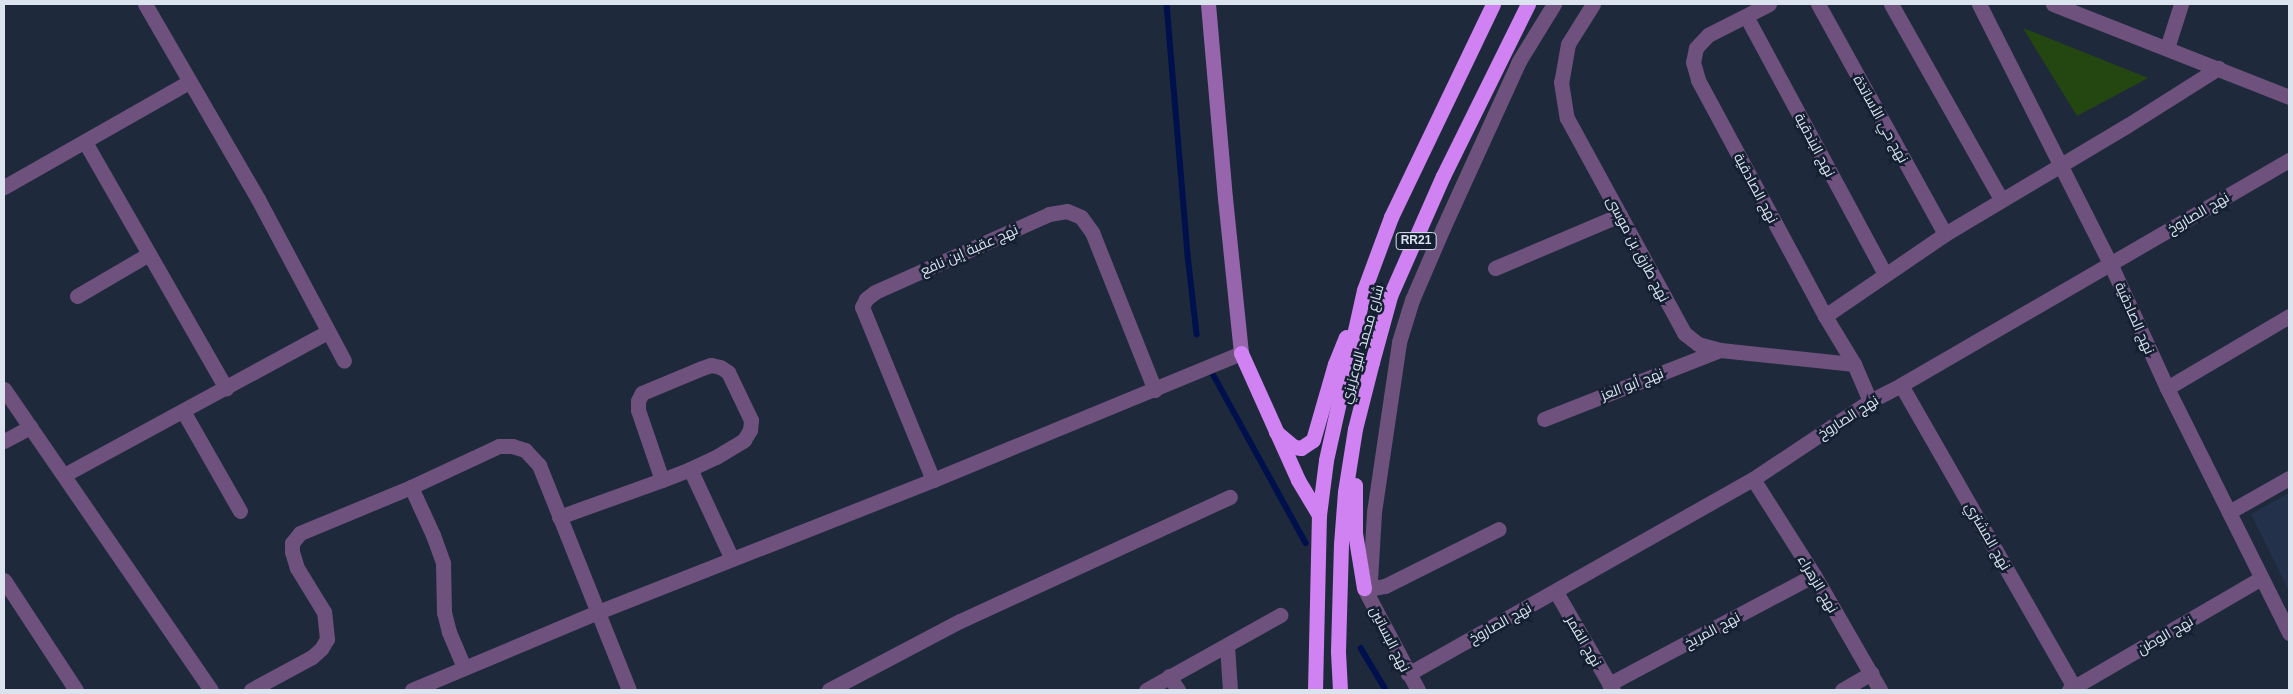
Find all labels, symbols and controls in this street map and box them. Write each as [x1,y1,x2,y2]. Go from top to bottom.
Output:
street label: نهج حي الأساتذة [1850,72,1912,166]
street label: نهج البندقية [1791,110,1839,180]
street label: نهج الصادقية [1731,150,1781,226]
street label: نهج الصاروخ [2164,189,2232,237]
street label: نهج طارق بن موسى [1603,193,1673,305]
street label: نهج عقبة إبن نافع [917,221,1021,279]
road number: RR21 [1395,232,1437,250]
street label: نهج الصادقية [2112,279,2158,357]
street label: شارع محمد البوعزيزي [1337,282,1387,406]
street label: نهج أبو العز [1598,364,1666,404]
street label: نهج الصاروخ [1814,392,1882,442]
street label: نهج المشتري [1962,499,2014,573]
street label: نهج الزهراء [1794,552,1842,616]
street label: نهج الصاروخ [1466,599,1534,647]
street label: نهج البساتين [1366,603,1414,675]
street label: نهج المريخ [1681,608,1743,652]
street label: نهج الوطن [2134,612,2196,658]
street label: نهج القمر [1563,613,1605,669]

